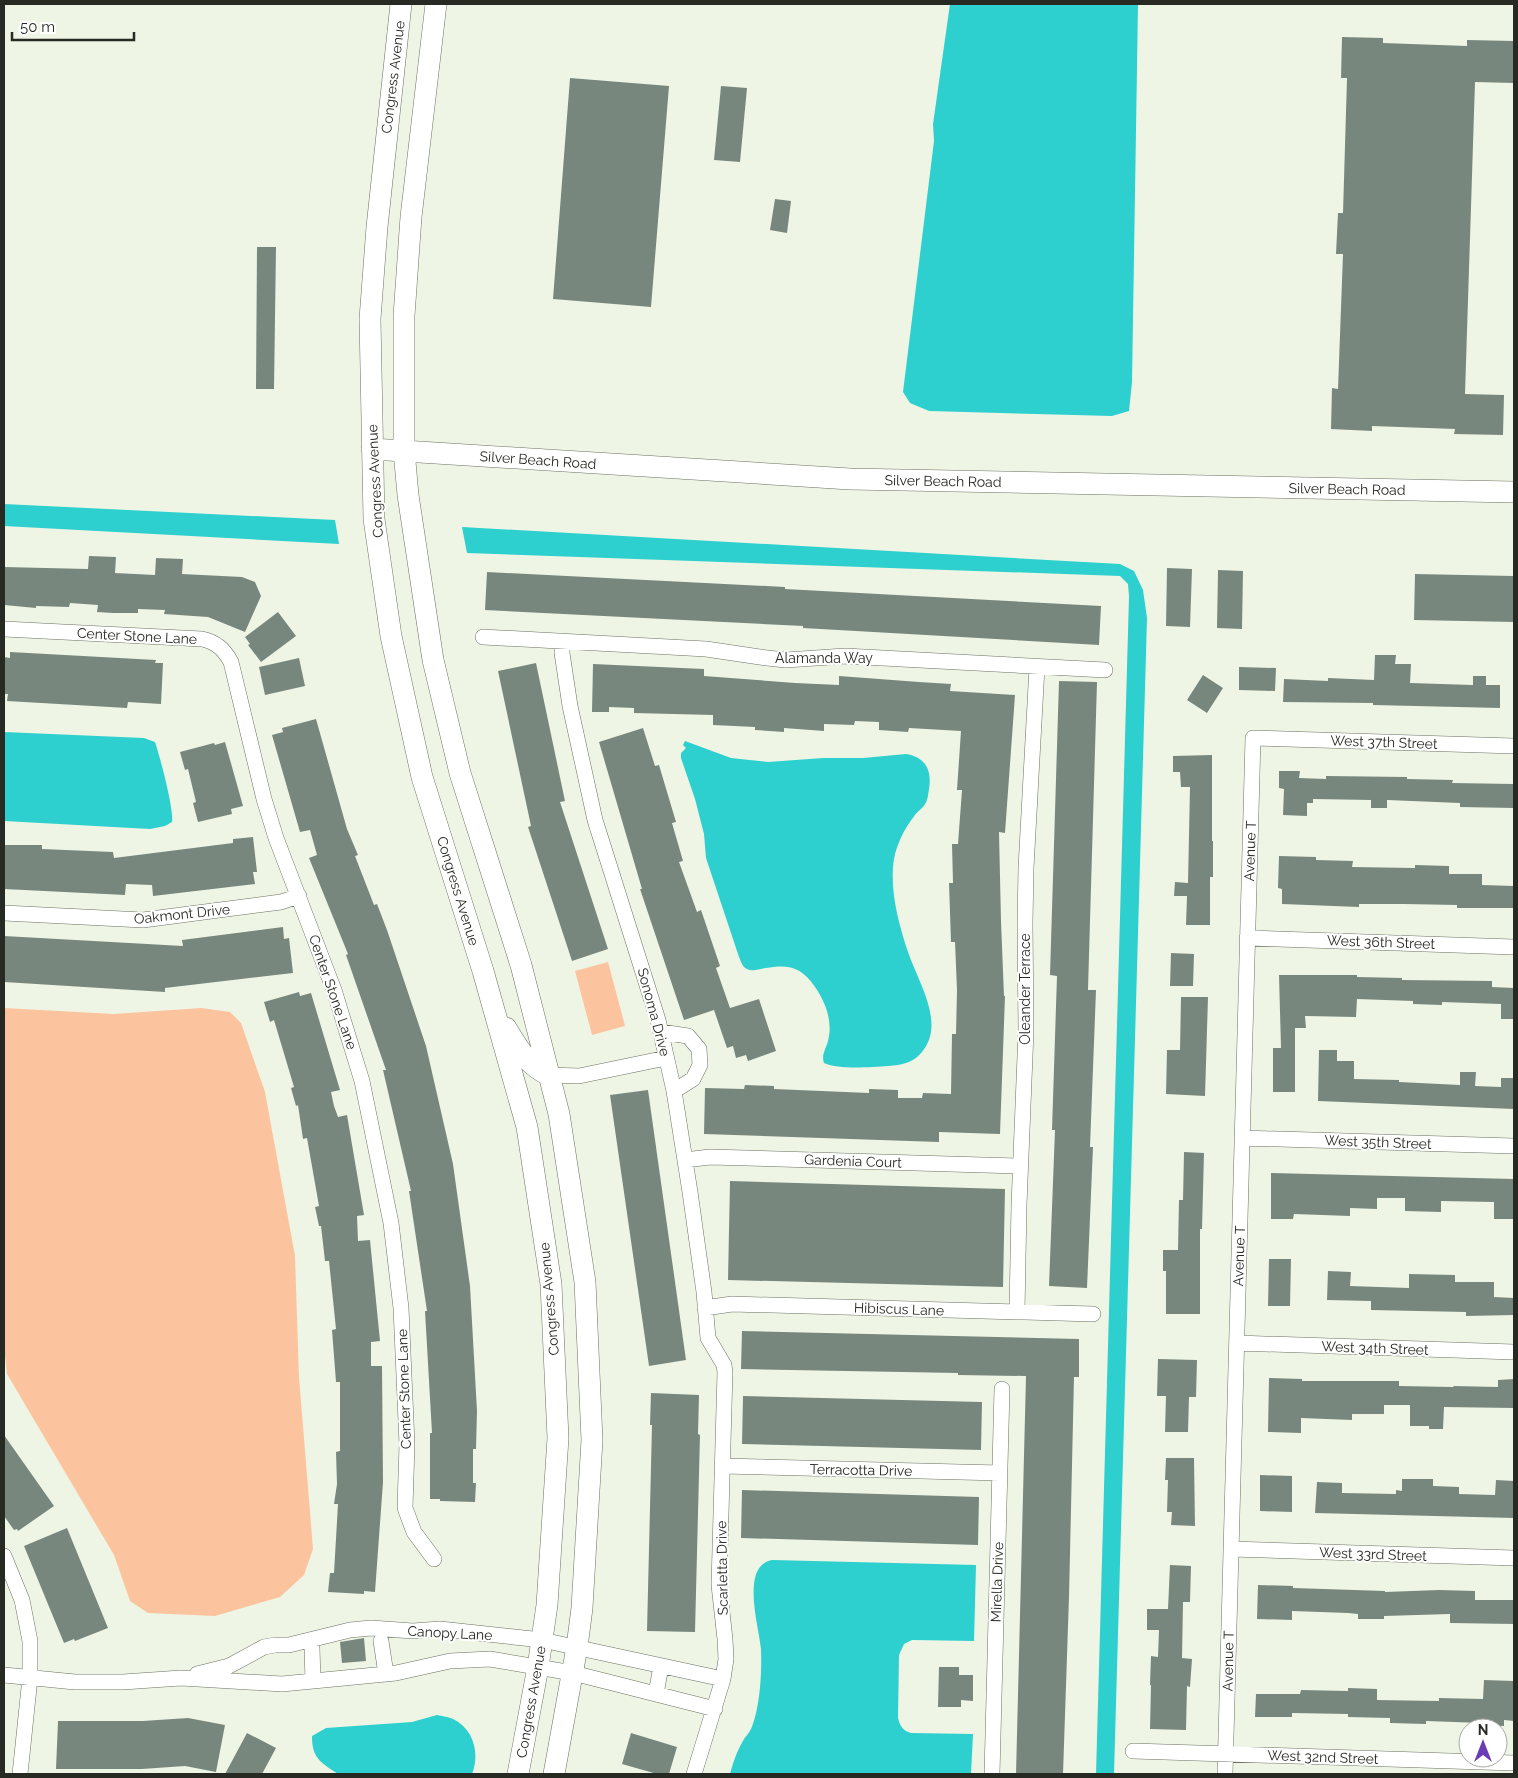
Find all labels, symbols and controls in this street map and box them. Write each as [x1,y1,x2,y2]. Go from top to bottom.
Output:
scale bar [12,10,135,42]
text: 50 m [20,18,55,36]
street label: Congress Avenue [378,20,408,134]
street label: Congress Avenue [364,424,386,538]
street label: Silver Beach Road [479,448,597,472]
street label: Silver Beach Road [884,472,1002,490]
street label: Silver Beach Road [1288,480,1406,498]
street label: Center Stone Lane [77,625,197,647]
street label: Alamanda Way [775,650,873,666]
street label: West 37th Street [1330,732,1438,752]
street label: Avenue T [1241,820,1259,882]
street label: Congress Avenue [434,834,482,948]
street label: Oakmont Drive [133,901,231,927]
street label: West 36th Street [1327,932,1436,952]
street label: Center Stone Lane [306,933,360,1051]
street label: Oleander Terrace [1017,933,1033,1045]
street label: Sonoma Drive [635,966,673,1058]
street label: West 35th Street [1324,1132,1432,1152]
street label: Gardenia Court [804,1151,902,1171]
street label: Avenue T [1230,1225,1248,1287]
street label: Congress Avenue [536,1242,562,1356]
street label: Hibiscus Lane [854,1299,944,1319]
street label: Center Stone Lane [394,1329,414,1449]
street label: West 34th Street [1321,1338,1429,1358]
street label: Terracotta Drive [810,1461,912,1479]
street label: Scarletta Drive [713,1521,731,1615]
street label: Mirella Drive [988,1542,1006,1622]
street label: West 33rd Street [1319,1544,1427,1564]
street label: Canopy Lane [407,1623,493,1643]
street label: Avenue T [1219,1630,1237,1692]
street label: Congress Avenue [513,1645,549,1759]
north arrow [1458,1718,1508,1768]
text: N [1478,1722,1488,1738]
street label: West 32nd Street [1267,1747,1379,1767]

